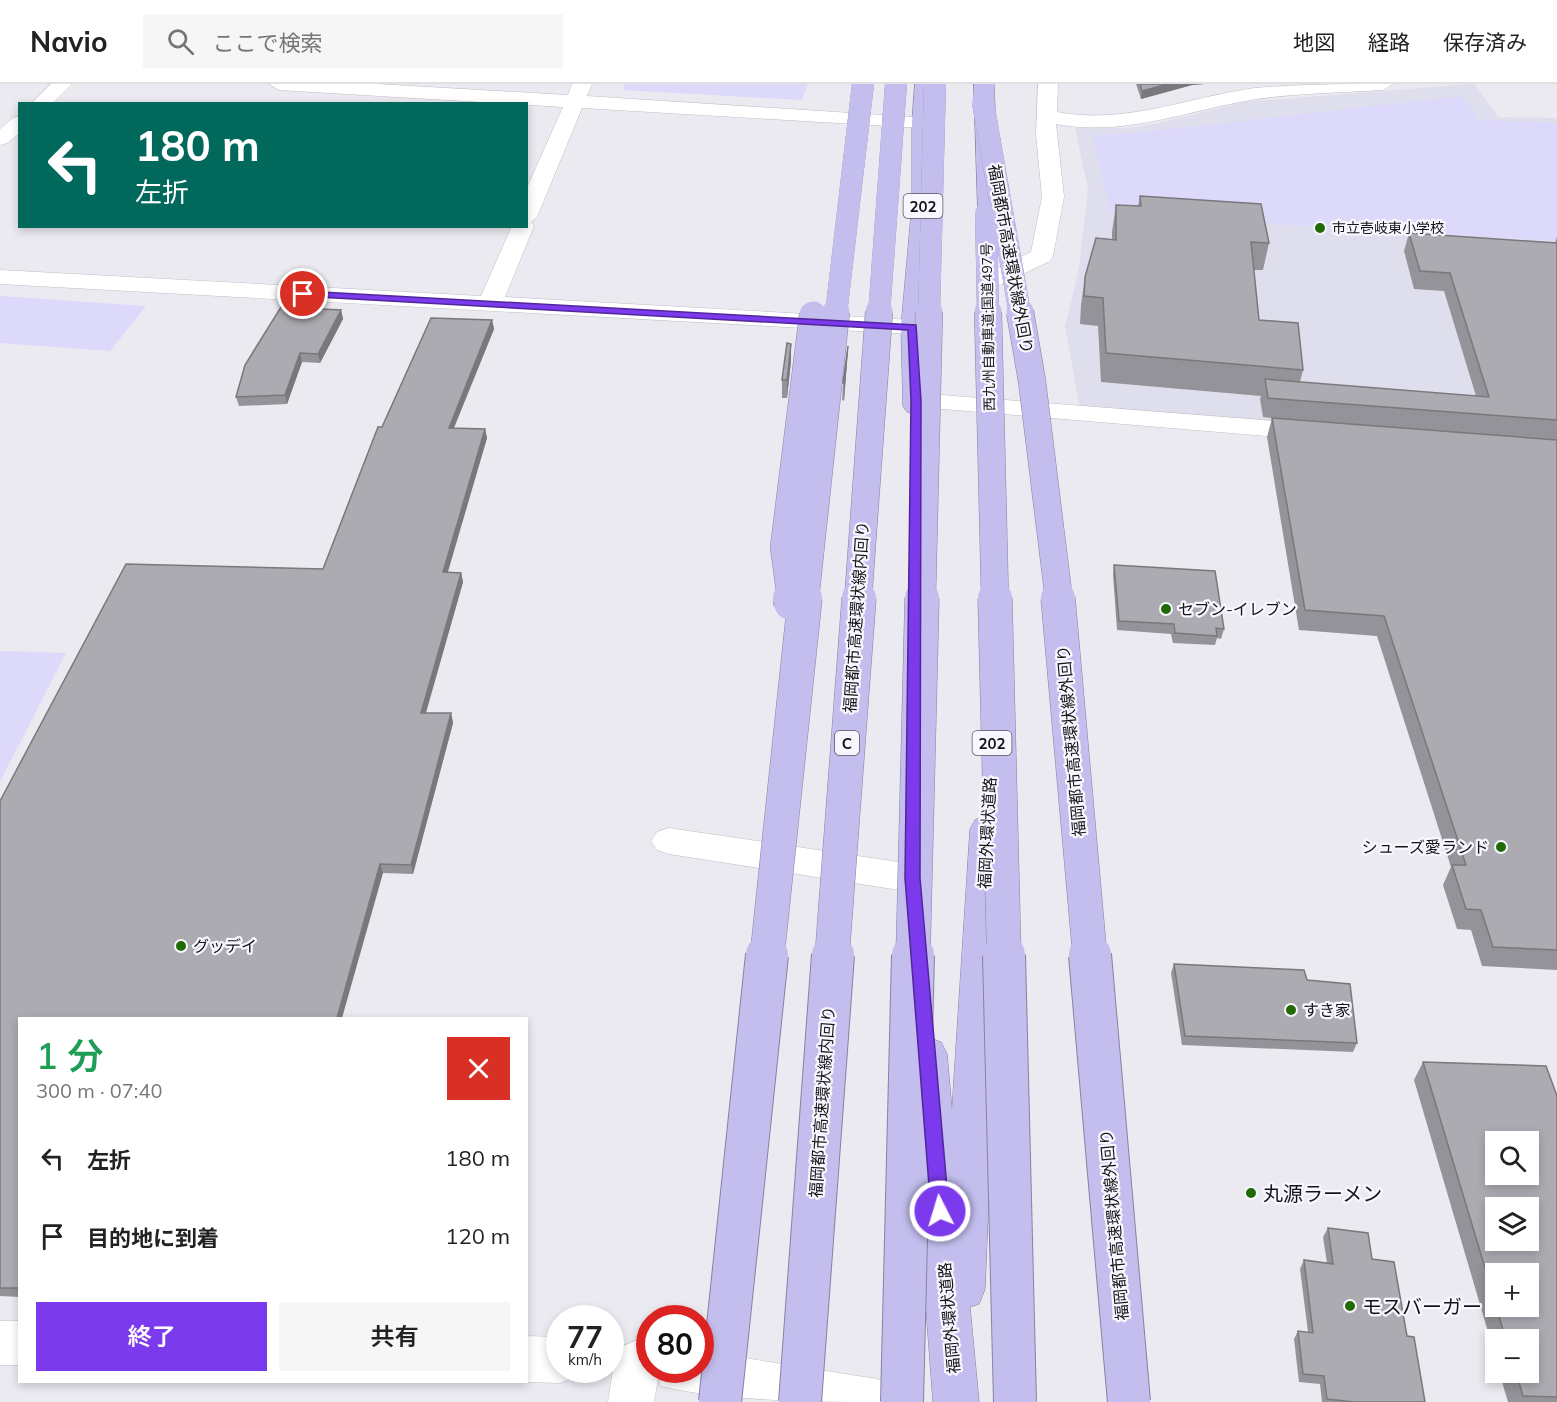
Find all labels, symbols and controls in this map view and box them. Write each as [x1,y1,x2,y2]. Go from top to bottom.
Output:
search box [143,14,563,68]
text: Navio [30,24,107,59]
icon: search [164,25,197,58]
text: ここで検索 [212,29,323,57]
text: 地図 [1293,29,1335,55]
text: 経路 [1368,29,1410,55]
text: 保存済み [1443,29,1527,55]
text: 180 m [135,119,260,172]
icon: left [36,126,114,204]
street label: 福岡都市高速環状線外回り [984,163,1038,355]
text: 左折 [135,175,189,209]
road number: 202 [904,194,942,218]
place label: 市立壱岐東小学校 [1332,219,1444,237]
marker: 市立壱岐東小学校 [1313,221,1327,235]
street label: 西九州自動車道;国道497号 [978,243,998,411]
pin [277,268,328,319]
icon: arrive [286,277,319,310]
street label: 福岡都市高速環状線内回り [839,521,873,713]
place label: セブン-イレブン [1178,599,1297,619]
marker: セブン-イレブン [1159,602,1173,616]
street label: 福岡都市高速環状線外回り [1053,644,1089,838]
road number: C [835,731,859,755]
road number: 202 [972,731,1012,755]
street label: 福岡外環状道路 [974,777,1000,889]
place label: シューズ愛ランド [1362,837,1489,857]
marker: シューズ愛ランド [1494,840,1508,854]
place label: グッデイ [193,936,257,956]
marker: グッデイ [174,939,188,953]
place label: すき家 [1303,1000,1351,1020]
marker: すき家 [1284,1003,1298,1017]
street label: 福岡都市高速環状線内回り [805,1006,839,1198]
text: 1 分 [36,1033,103,1078]
button: close [447,1037,510,1100]
text: 300 m · 07:40 [36,1078,162,1103]
street label: 福岡都市高速環状線外回り [1096,1128,1132,1322]
map controls [1485,1131,1539,1383]
button: search [1485,1131,1539,1185]
icon: left [36,1142,69,1175]
text: 180 m [445,1144,510,1172]
text: 左折 [87,1146,131,1174]
position arrow [908,1179,972,1243]
place label: 丸源ラーメン [1263,1181,1382,1206]
marker: 丸源ラーメン [1244,1186,1258,1200]
button: layers [1485,1197,1539,1251]
icon: arrive [36,1220,69,1253]
text: 120 m [445,1222,510,1250]
text: 目的地に到着 [87,1224,219,1252]
street label: 福岡外環状道路 [934,1261,964,1375]
button: + [1485,1263,1539,1317]
place label: モスバーガー [1362,1294,1482,1319]
marker: モスバーガー [1343,1299,1357,1313]
button: 終了 [36,1302,267,1371]
button: 共有 [279,1302,510,1371]
speed limit sign: 80 [636,1305,714,1383]
text: 77 [567,1318,603,1356]
button: − [1485,1329,1539,1383]
text: km/h [568,1350,602,1369]

